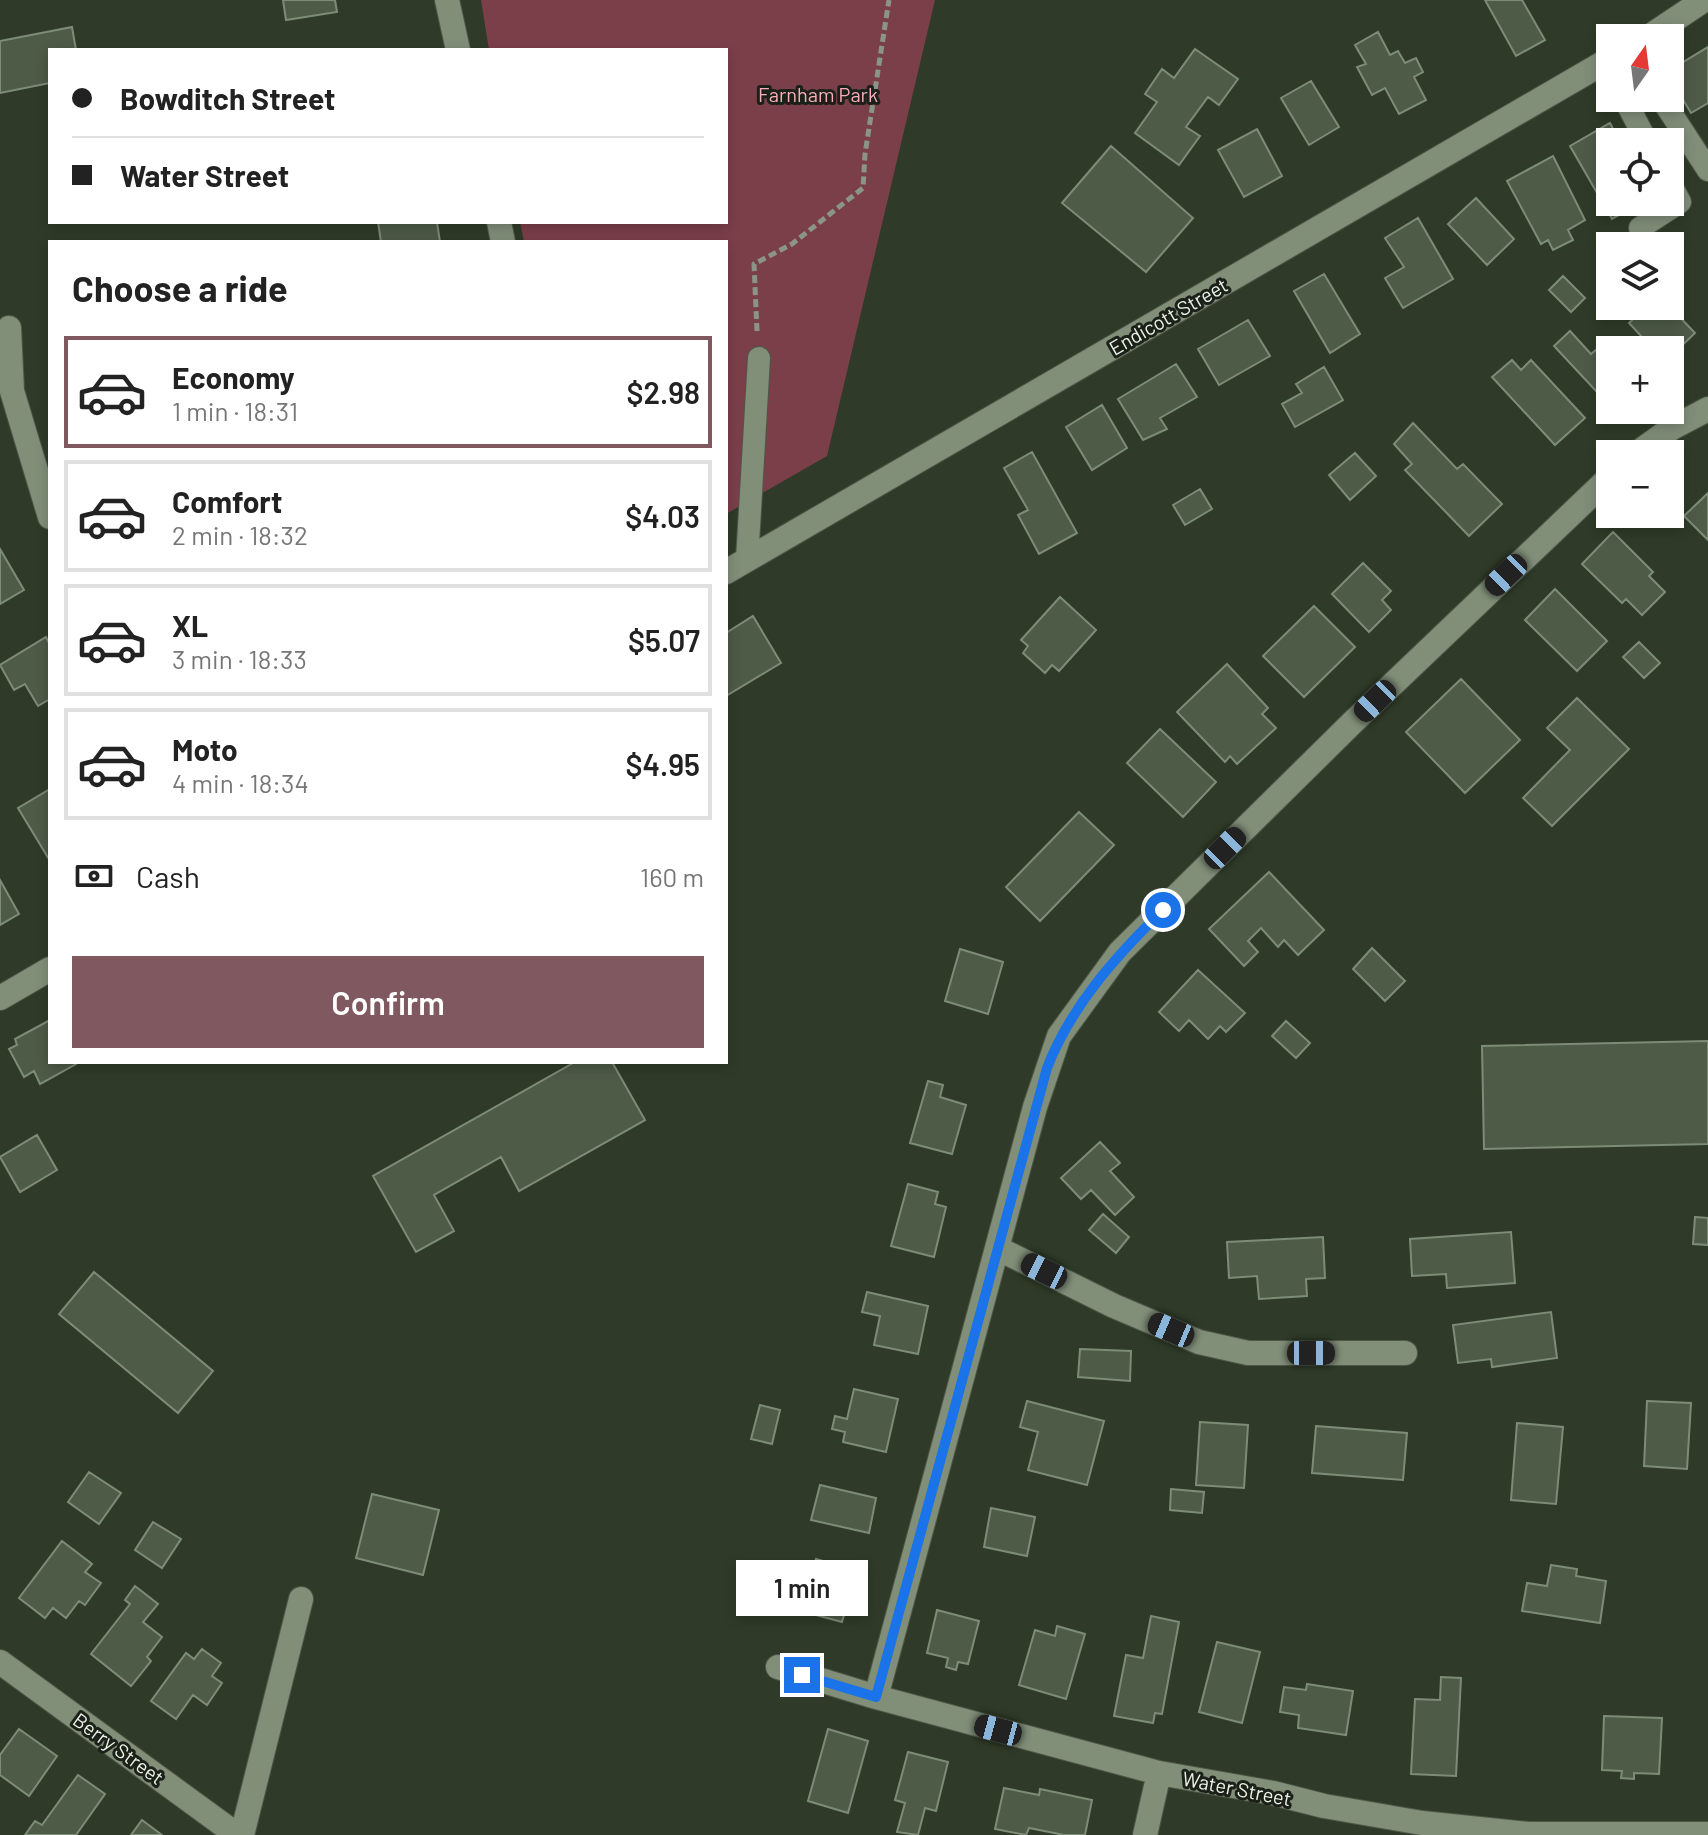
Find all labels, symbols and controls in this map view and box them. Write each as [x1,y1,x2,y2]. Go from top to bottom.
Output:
north arrow [1596,24,1684,112]
map controls [1596,24,1684,528]
text: Bowditch Street [120,80,335,116]
park label: Farnham Park [758,82,878,106]
button: locate [1596,128,1684,216]
text: Water Street [120,157,289,193]
button: layers [1596,232,1684,320]
text: Choose a ride [72,266,288,309]
street label: Endicott Street [1104,272,1232,360]
button: + [1596,336,1684,424]
icon: car [76,356,148,428]
text: Economy [172,359,295,395]
text: $2.98 [626,374,700,410]
text: 1 min · 18:31 [172,395,298,426]
button: − [1596,440,1684,528]
icon: car [76,480,148,552]
text: Comfort [172,483,282,519]
text: $4.03 [625,498,700,534]
text: 2 min · 18:32 [172,519,308,550]
car [1480,550,1532,600]
icon: car [76,604,148,676]
text: XL [172,607,208,643]
text: $5.07 [628,622,700,658]
text: 3 min · 18:33 [172,643,307,674]
car [1349,676,1401,726]
icon: car [76,728,148,800]
text: Moto [172,731,238,767]
text: $4.95 [626,746,700,782]
text: 4 min · 18:34 [172,767,309,798]
car [1200,823,1250,873]
icon: cash [72,854,116,898]
text: Cash [136,858,200,894]
text: 160 m [640,861,704,892]
route start [1145,892,1181,928]
button: Confirm [72,956,704,1048]
car [1017,1250,1071,1292]
car [1144,1310,1198,1350]
car [1287,1341,1335,1365]
callout: 1 min [736,1559,868,1615]
text: 1 min [774,1572,830,1603]
route end [784,1657,820,1693]
street label: Berry Street [69,1707,169,1789]
car [972,1712,1024,1748]
street label: Water Street [1181,1766,1293,1810]

